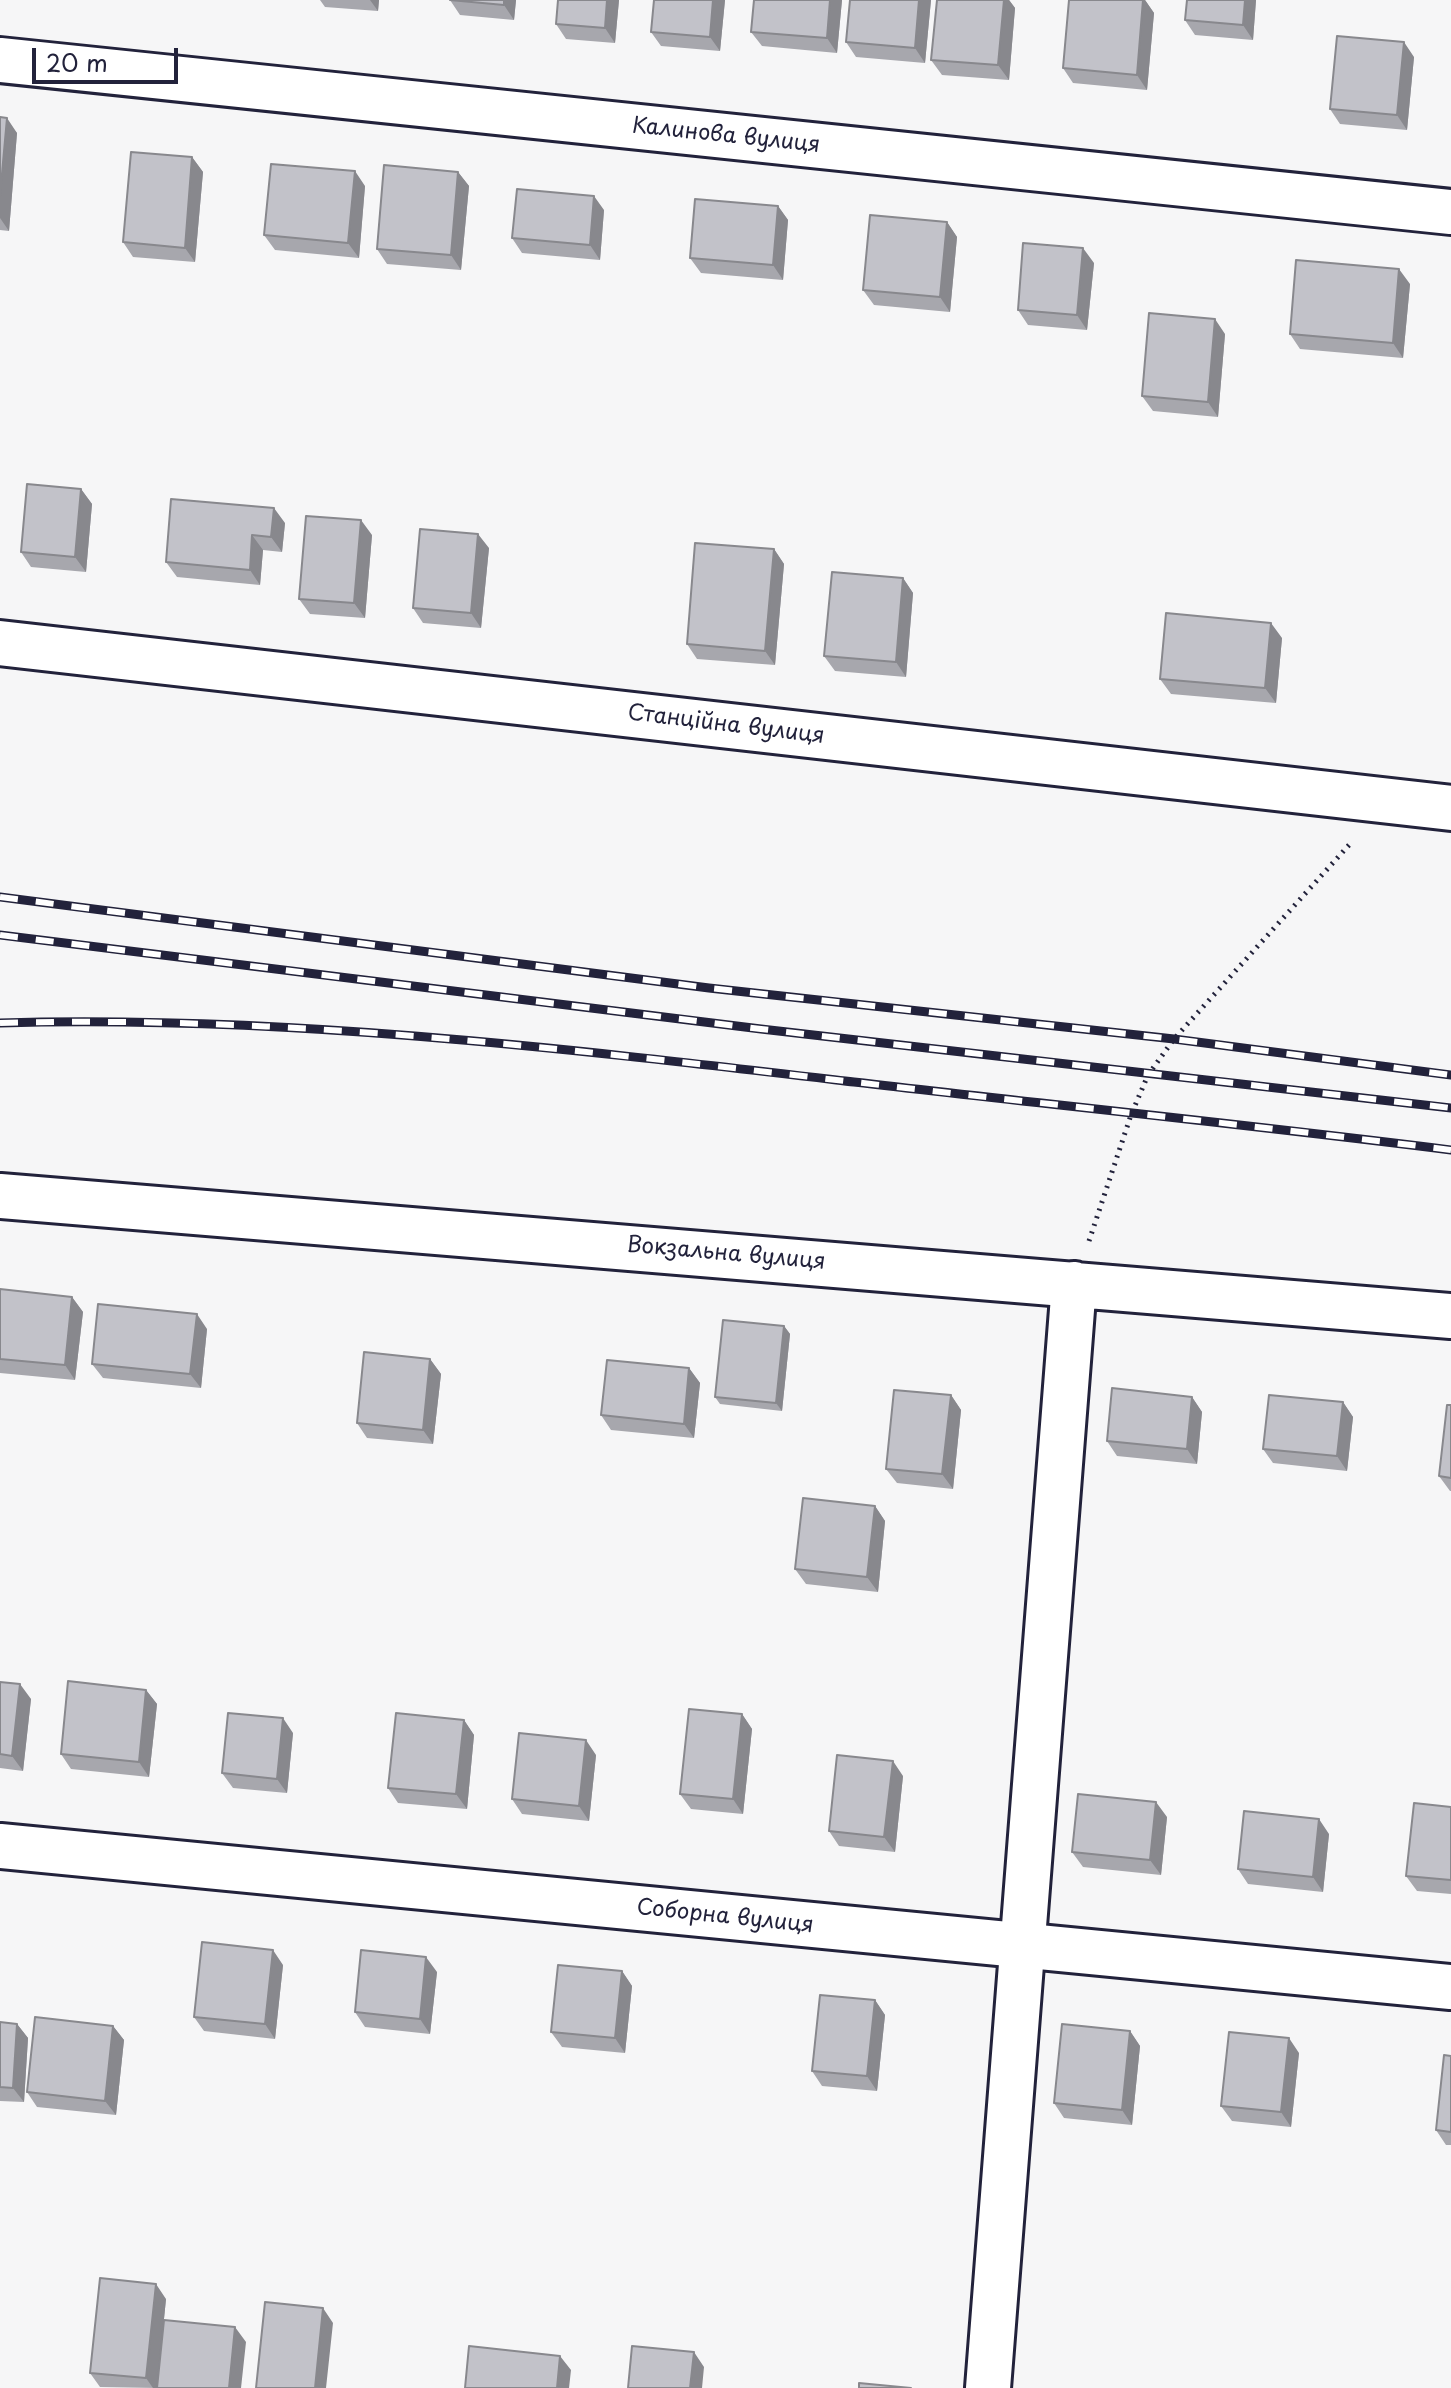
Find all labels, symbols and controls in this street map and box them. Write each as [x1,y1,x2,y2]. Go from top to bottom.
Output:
scale bar [36,32,182,82]
text: 20 m [46,44,108,80]
street label: Калинова вулиця [631,113,821,159]
street label: Станційна вулиця [626,700,826,750]
street label: Вокзальна вулиця [626,1232,826,1276]
street label: Соборна вулиця [635,1895,815,1939]

